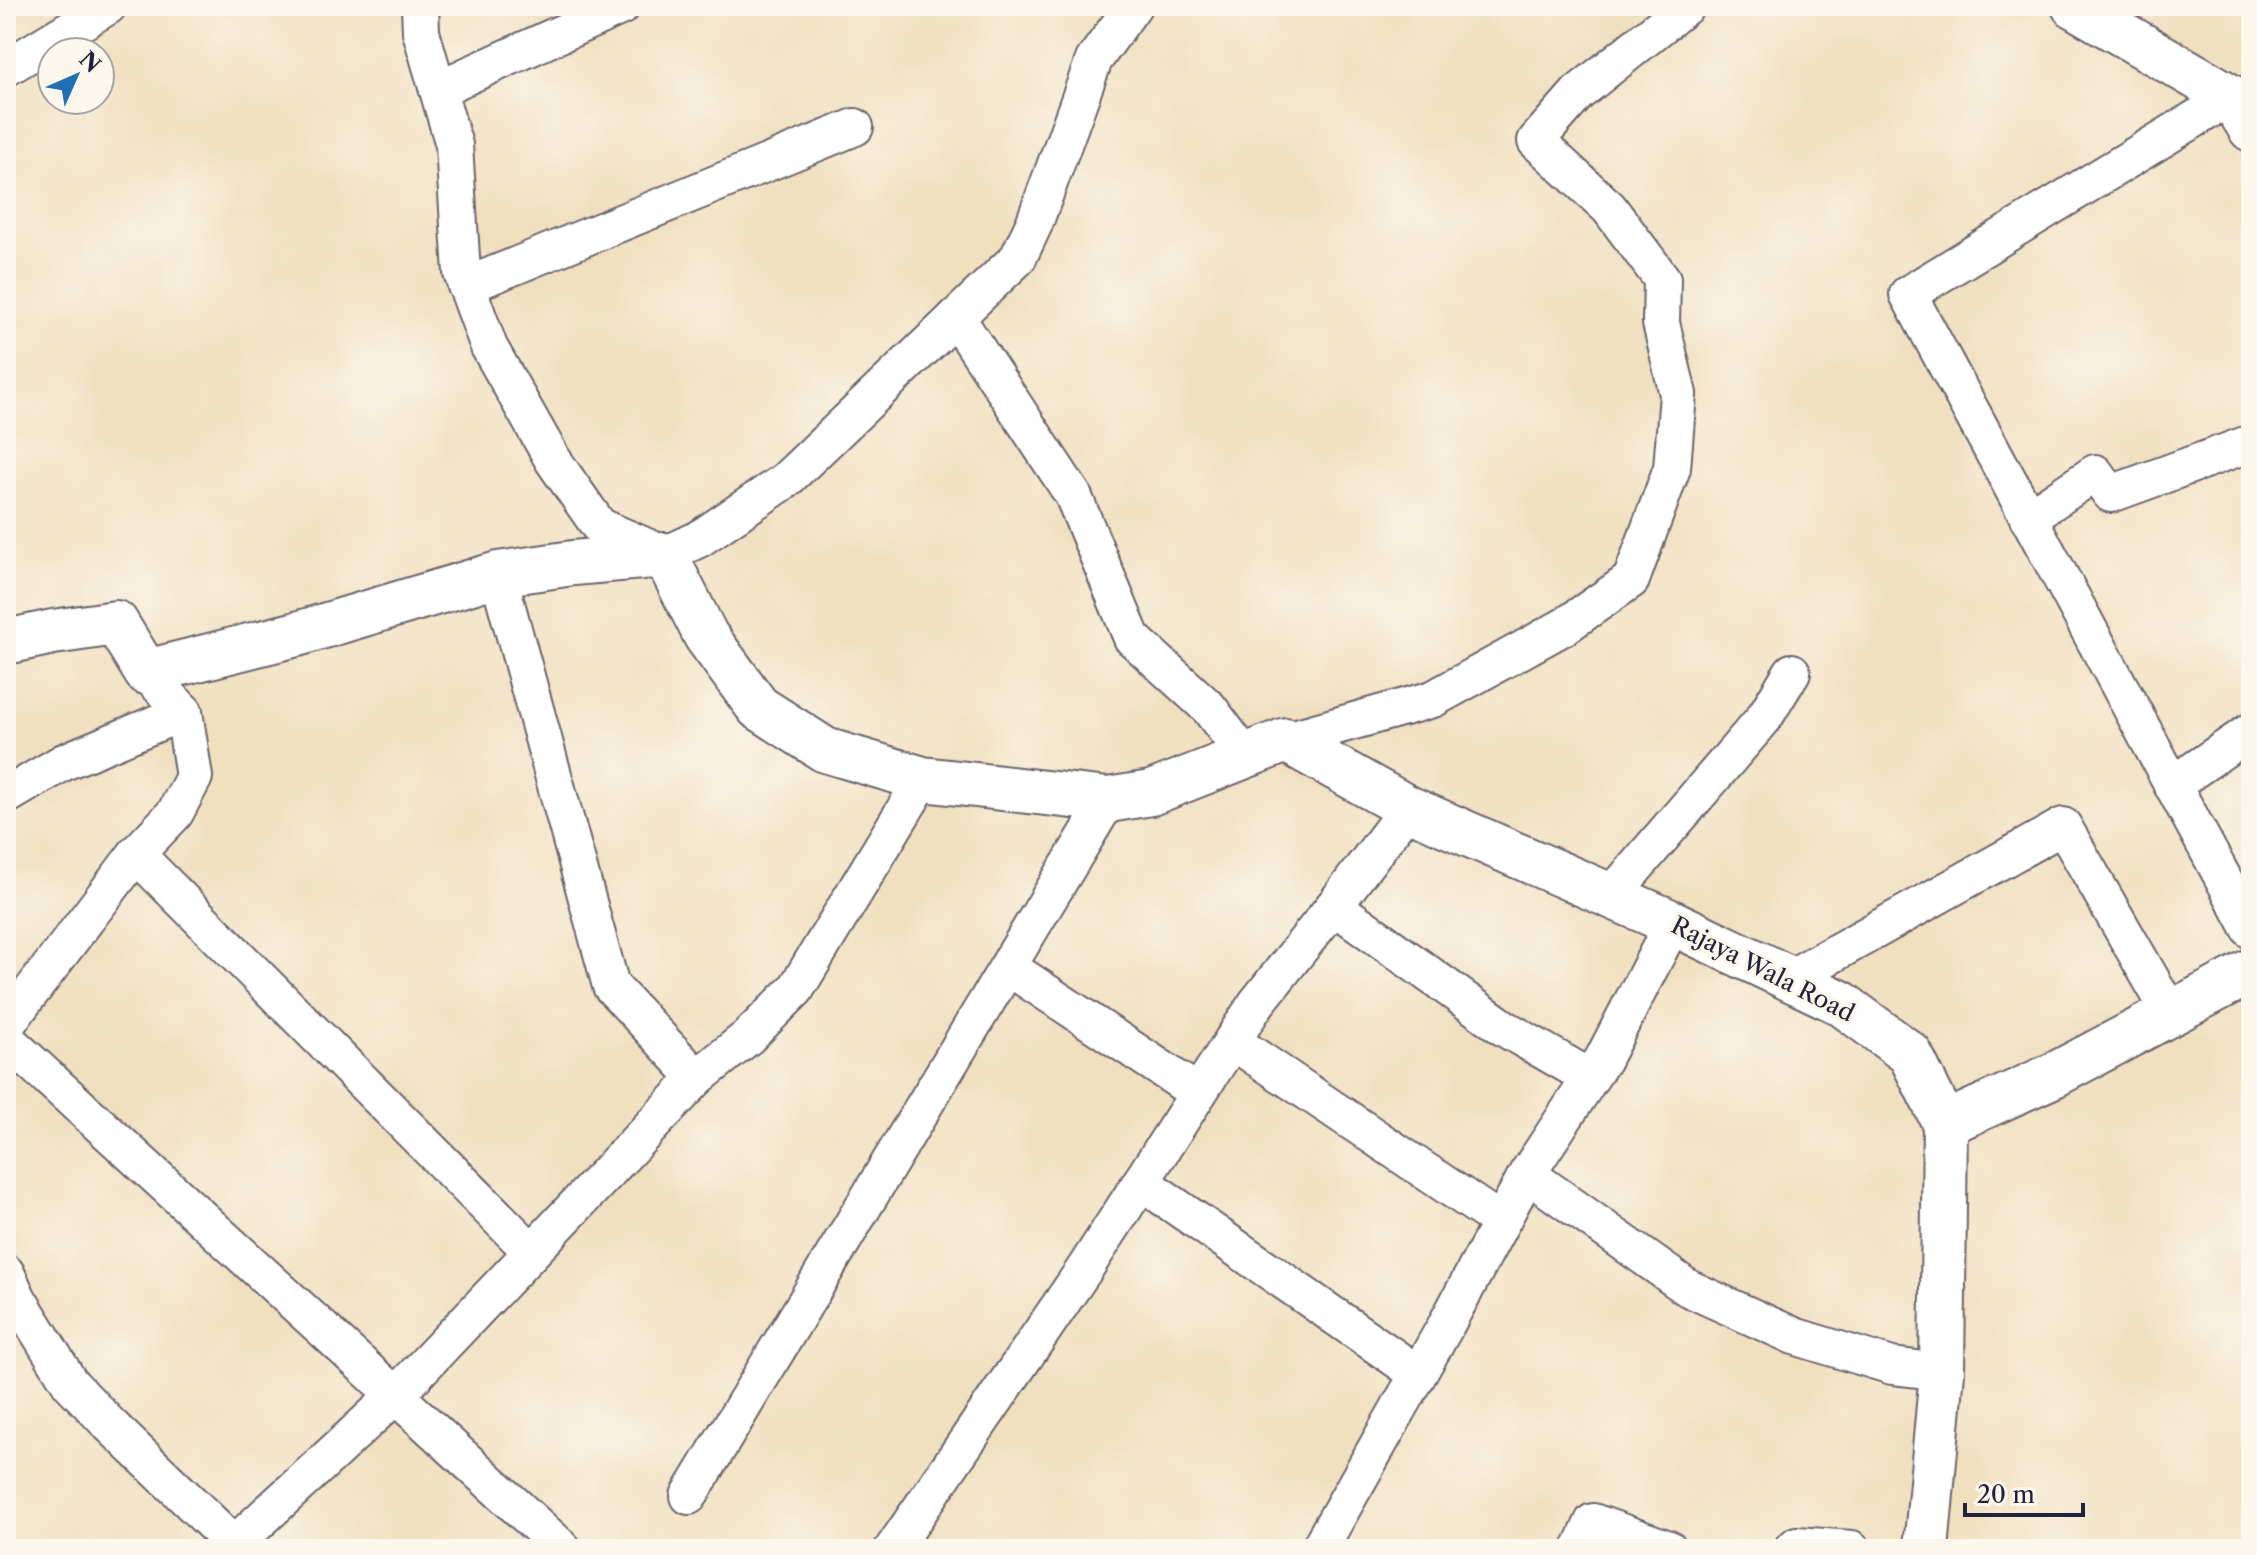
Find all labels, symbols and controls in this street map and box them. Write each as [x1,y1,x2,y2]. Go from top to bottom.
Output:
north arrow [36,36,116,116]
text: N [73,46,106,79]
street label: Rajaya Wala Road [1667,910,1860,1028]
scale bar [1965,1467,2083,1517]
text: 20 m [1977,1480,2035,1509]

